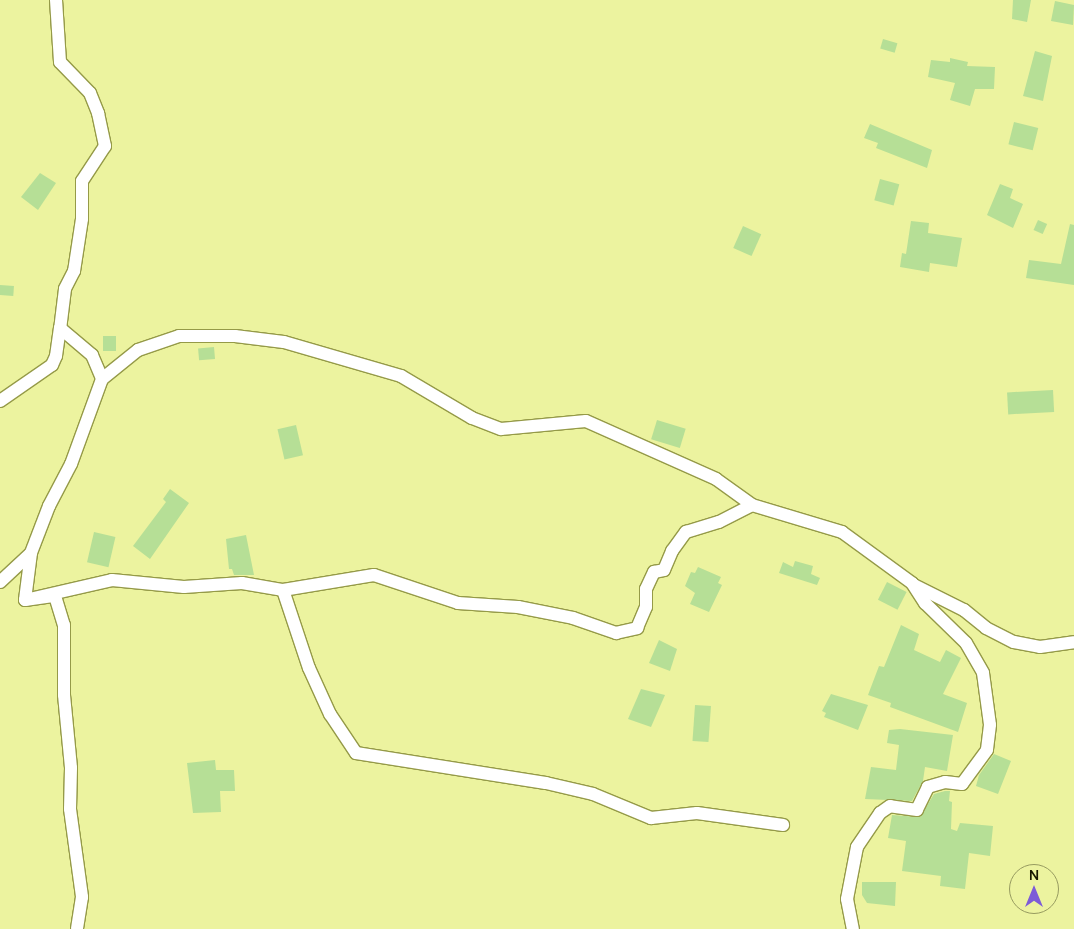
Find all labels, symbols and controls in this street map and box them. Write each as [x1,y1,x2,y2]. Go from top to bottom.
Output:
north arrow [1009,864,1059,914]
text: N [1029,865,1039,884]

